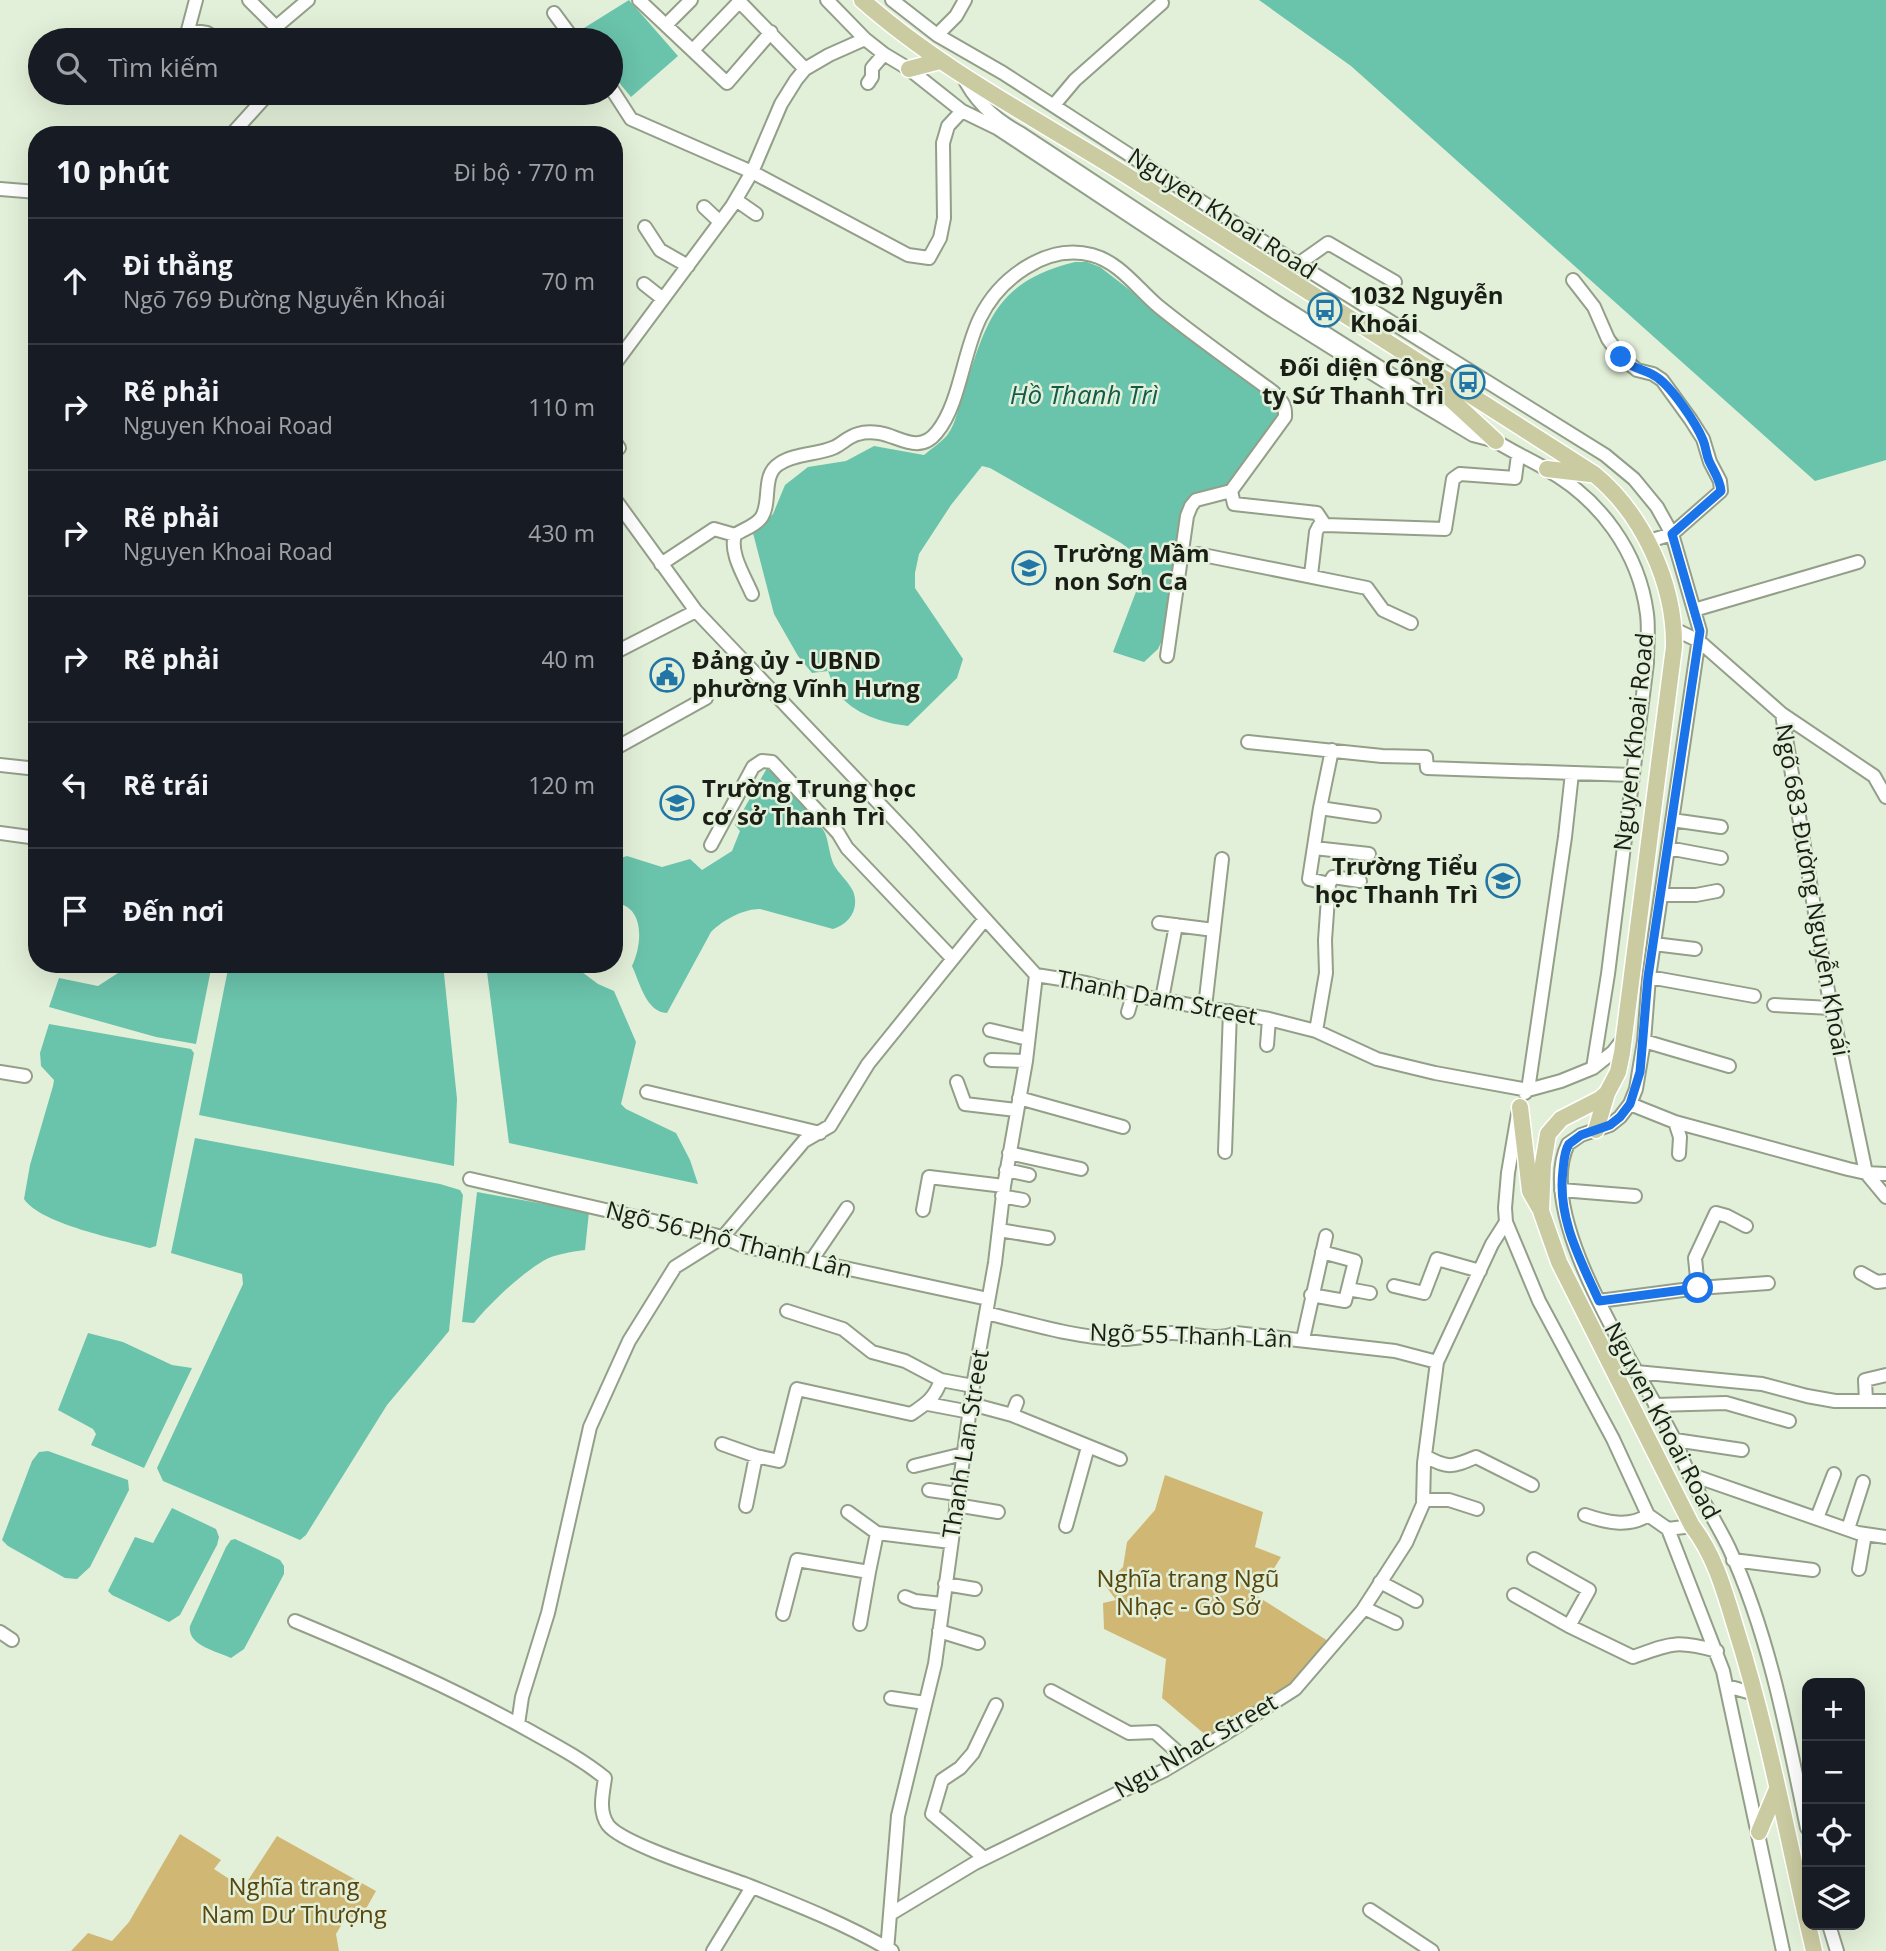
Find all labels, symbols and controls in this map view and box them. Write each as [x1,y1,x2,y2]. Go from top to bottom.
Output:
search box [28,28,623,105]
icon: search [52,48,90,86]
text: Tìm kiếm [108,49,219,85]
street label: Nguyen Khoai Road [1122,139,1324,286]
text: 10 phút [56,151,170,192]
text: Đi bộ · 770 m [454,156,595,188]
text: Đi thẳng [123,247,233,283]
icon: ahead [56,262,94,300]
text: 70 m [541,265,595,297]
place label: 1032 Nguyễn Khoái [1350,278,1504,339]
text: Ngõ 769 Đường Nguyễn Khoái [123,283,446,315]
bus stop icon: 1032 Nguyễn Khoái [1306,291,1344,329]
route end [1605,341,1636,372]
place label: Đối diện Công ty Sứ Thanh Trì [1262,350,1444,411]
bus stop icon: Đối diện Công ty Sứ Thanh Trì [1449,363,1487,401]
text: Rẽ phải [123,373,219,409]
water label: Hồ Thanh Trì [1010,376,1159,412]
icon: right [56,388,94,426]
text: 110 m [528,391,595,423]
text: Nguyen Khoai Road [123,409,333,441]
text: Rẽ phải [123,499,219,535]
icon: right [56,514,94,552]
text: 430 m [528,517,595,549]
text: Nguyen Khoai Road [123,535,333,567]
place label: Trường Mầm non Sơn Ca [1054,536,1210,597]
school or university icon: Trường Mầm non Sơn Ca [1010,549,1048,587]
street label: Nguyen Khoai Road [1605,631,1660,852]
icon: right [56,640,94,678]
text: Rẽ phải [123,641,219,677]
text: 40 m [541,643,595,675]
place label: Đảng ủy - UBND phường Vĩnh Hưng [692,643,920,704]
public building icon: Đảng ủy - UBND phường Vĩnh Hưng [648,656,686,694]
street label: Ngõ 683 Đường Nguyễn Khoái [1768,721,1859,1058]
icon: left [56,766,94,804]
text: Rẽ trái [123,767,209,803]
text: 120 m [528,769,595,801]
place label: Trường Trung học cơ sở Thanh Trì [702,771,916,832]
school or university icon: Trường Trung học cơ sở Thanh Trì [658,784,696,822]
place label: Trường Tiểu học Thanh Trì [1315,849,1478,910]
school or university icon: Trường Tiểu học Thanh Trì [1484,862,1522,900]
icon: arrive [56,892,94,930]
text: Đến nơi [123,893,224,929]
street label: Thanh Dam Street [1054,961,1260,1032]
street label: Ngõ 56 Phố Thanh Lân [603,1192,856,1285]
route start [1682,1272,1713,1303]
street label: Ngõ 55 Thanh Lân [1089,1314,1293,1355]
street label: Nguyen Khoai Road [1597,1316,1729,1525]
street label: Thanh Lan Street [933,1347,996,1541]
park label: Nghĩa trang Ngũ Nhạc - Gò Sở [1097,1561,1279,1622]
map controls [1802,1678,1865,1930]
button: + [1802,1678,1865,1741]
street label: Ngu Nhac Street [1108,1685,1283,1805]
button: − [1802,1741,1865,1804]
button: locate [1802,1804,1865,1867]
button: layers [1802,1867,1865,1930]
park label: Nghĩa trang Nam Dư Thượng [201,1869,387,1930]

